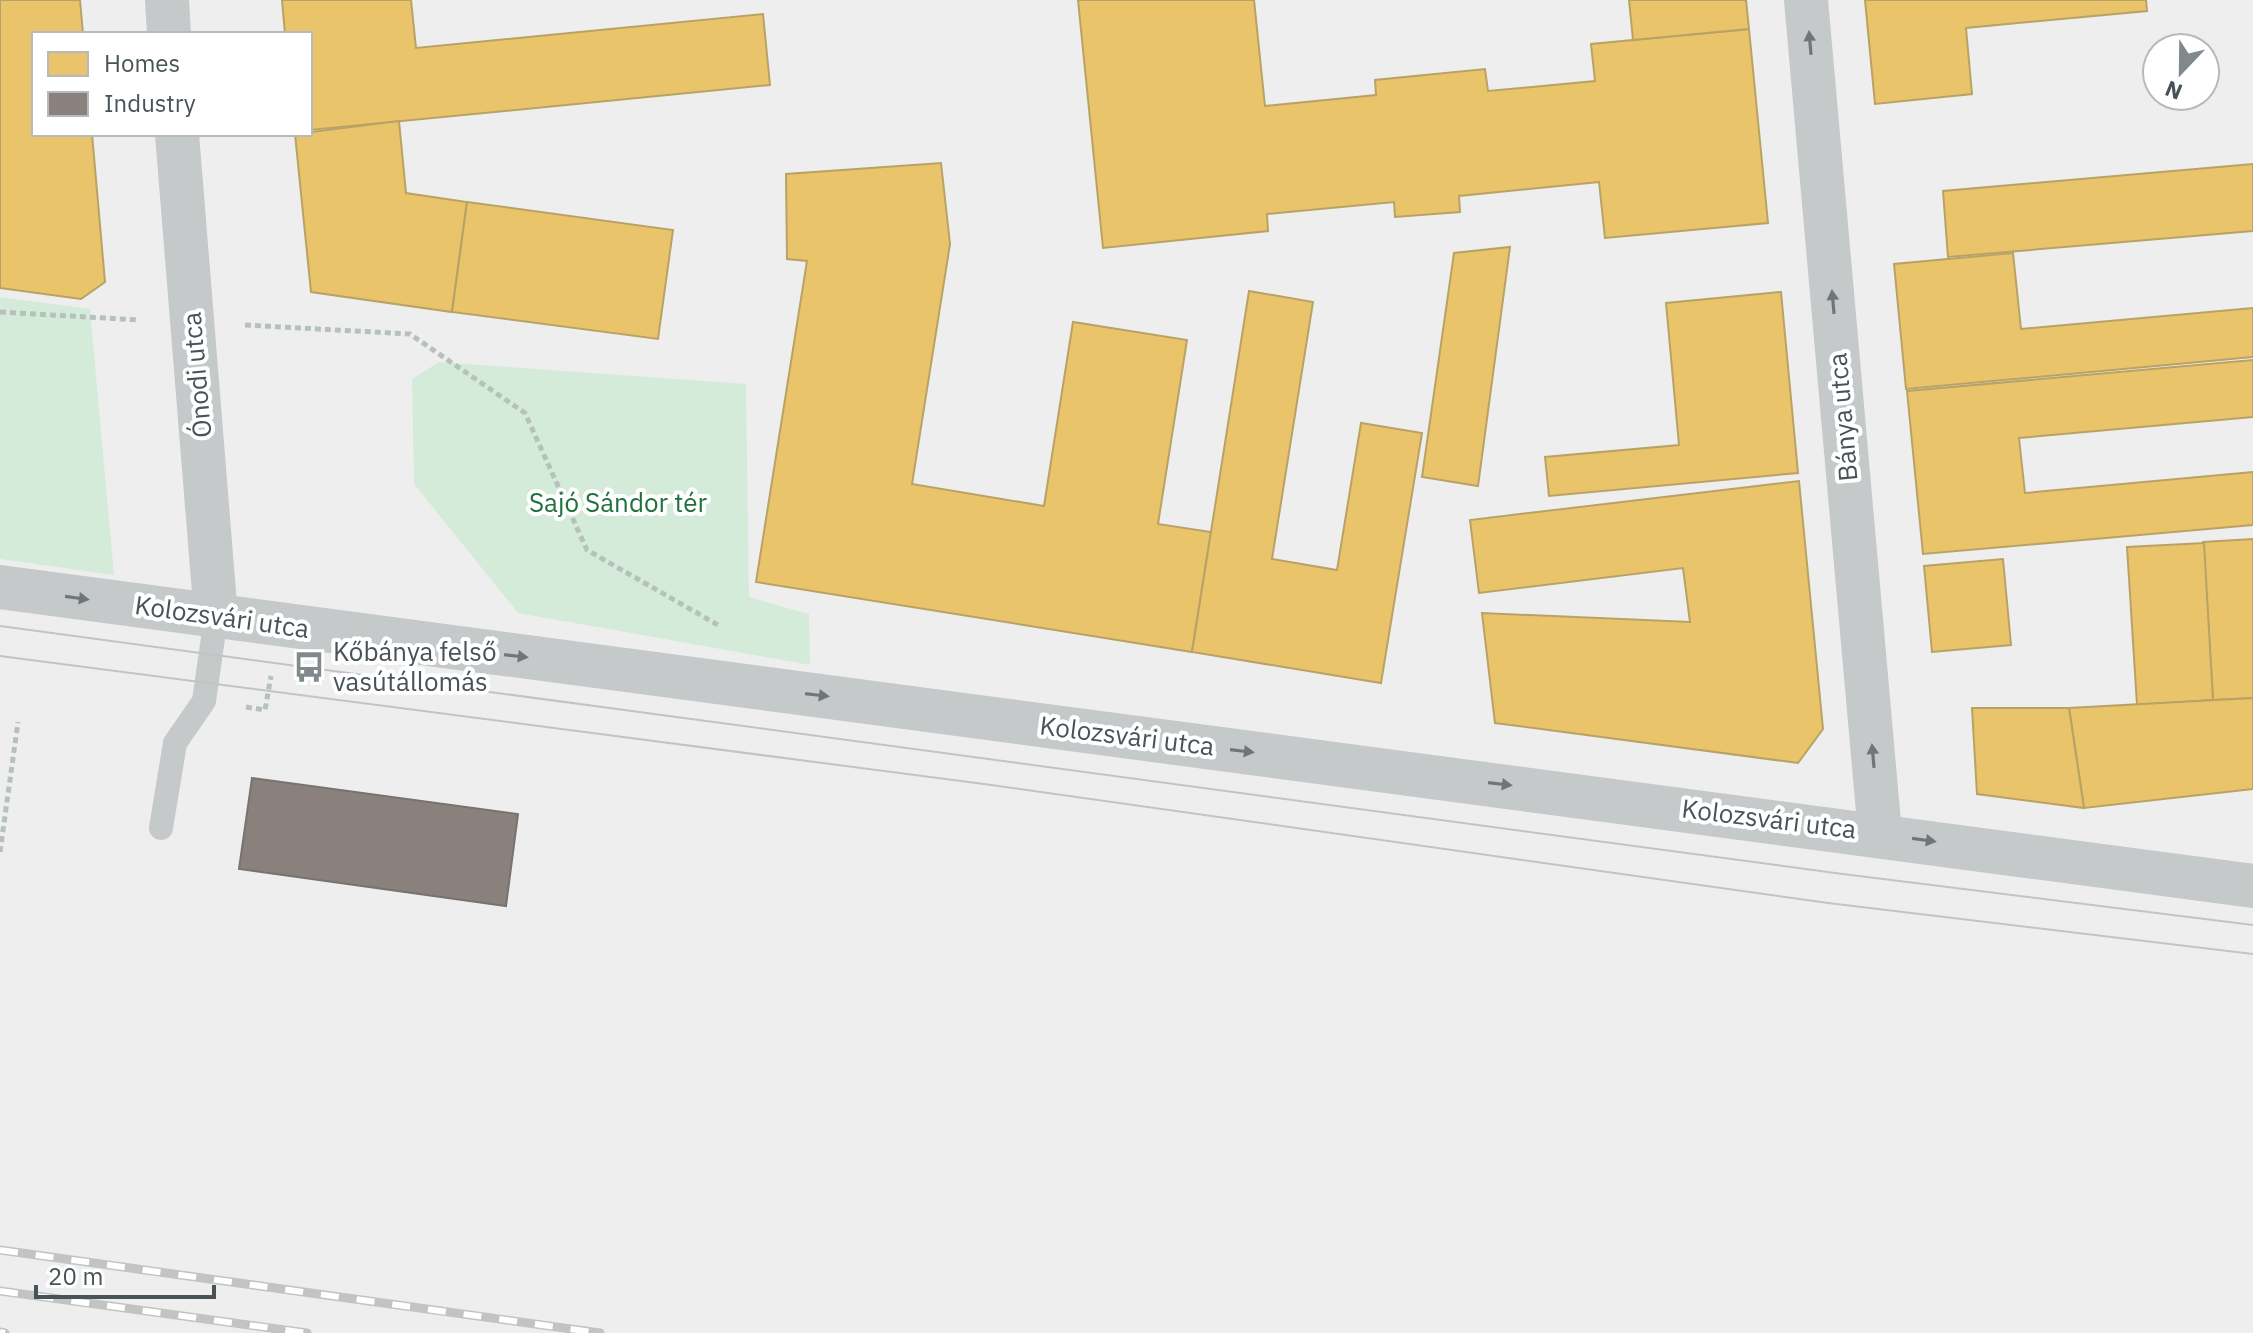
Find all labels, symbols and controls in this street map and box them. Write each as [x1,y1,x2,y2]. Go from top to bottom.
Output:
one-way arrow [1803,30,1816,55]
legend [32,32,312,136]
north arrow [2141,32,2221,112]
text: Homes [104,47,180,79]
text: N [2161,75,2186,107]
text: Industry [104,87,196,119]
one-way arrow [1826,289,1839,314]
street label: Ónodi utca [174,311,218,439]
street label: Bánya utca [1819,351,1865,483]
park label: Sajó Sándor tér [529,485,708,519]
street label: Kolozsvári utca [133,587,312,645]
one-way arrow [65,591,90,604]
place label: Kőbánya felső vasútállomás [333,634,496,698]
bus stop icon: Kőbánya felső vasútállomás [292,650,326,684]
one-way arrow [503,650,528,663]
one-way arrow [805,689,830,702]
street label: Kolozsvári utca [1038,707,1216,763]
one-way arrow [1867,743,1880,768]
one-way arrow [1230,744,1255,757]
one-way arrow [1487,778,1512,791]
street label: Kolozsvári utca [1680,790,1858,846]
one-way arrow [1912,834,1937,847]
scale bar [36,1249,214,1299]
text: 20 m [48,1260,103,1292]

